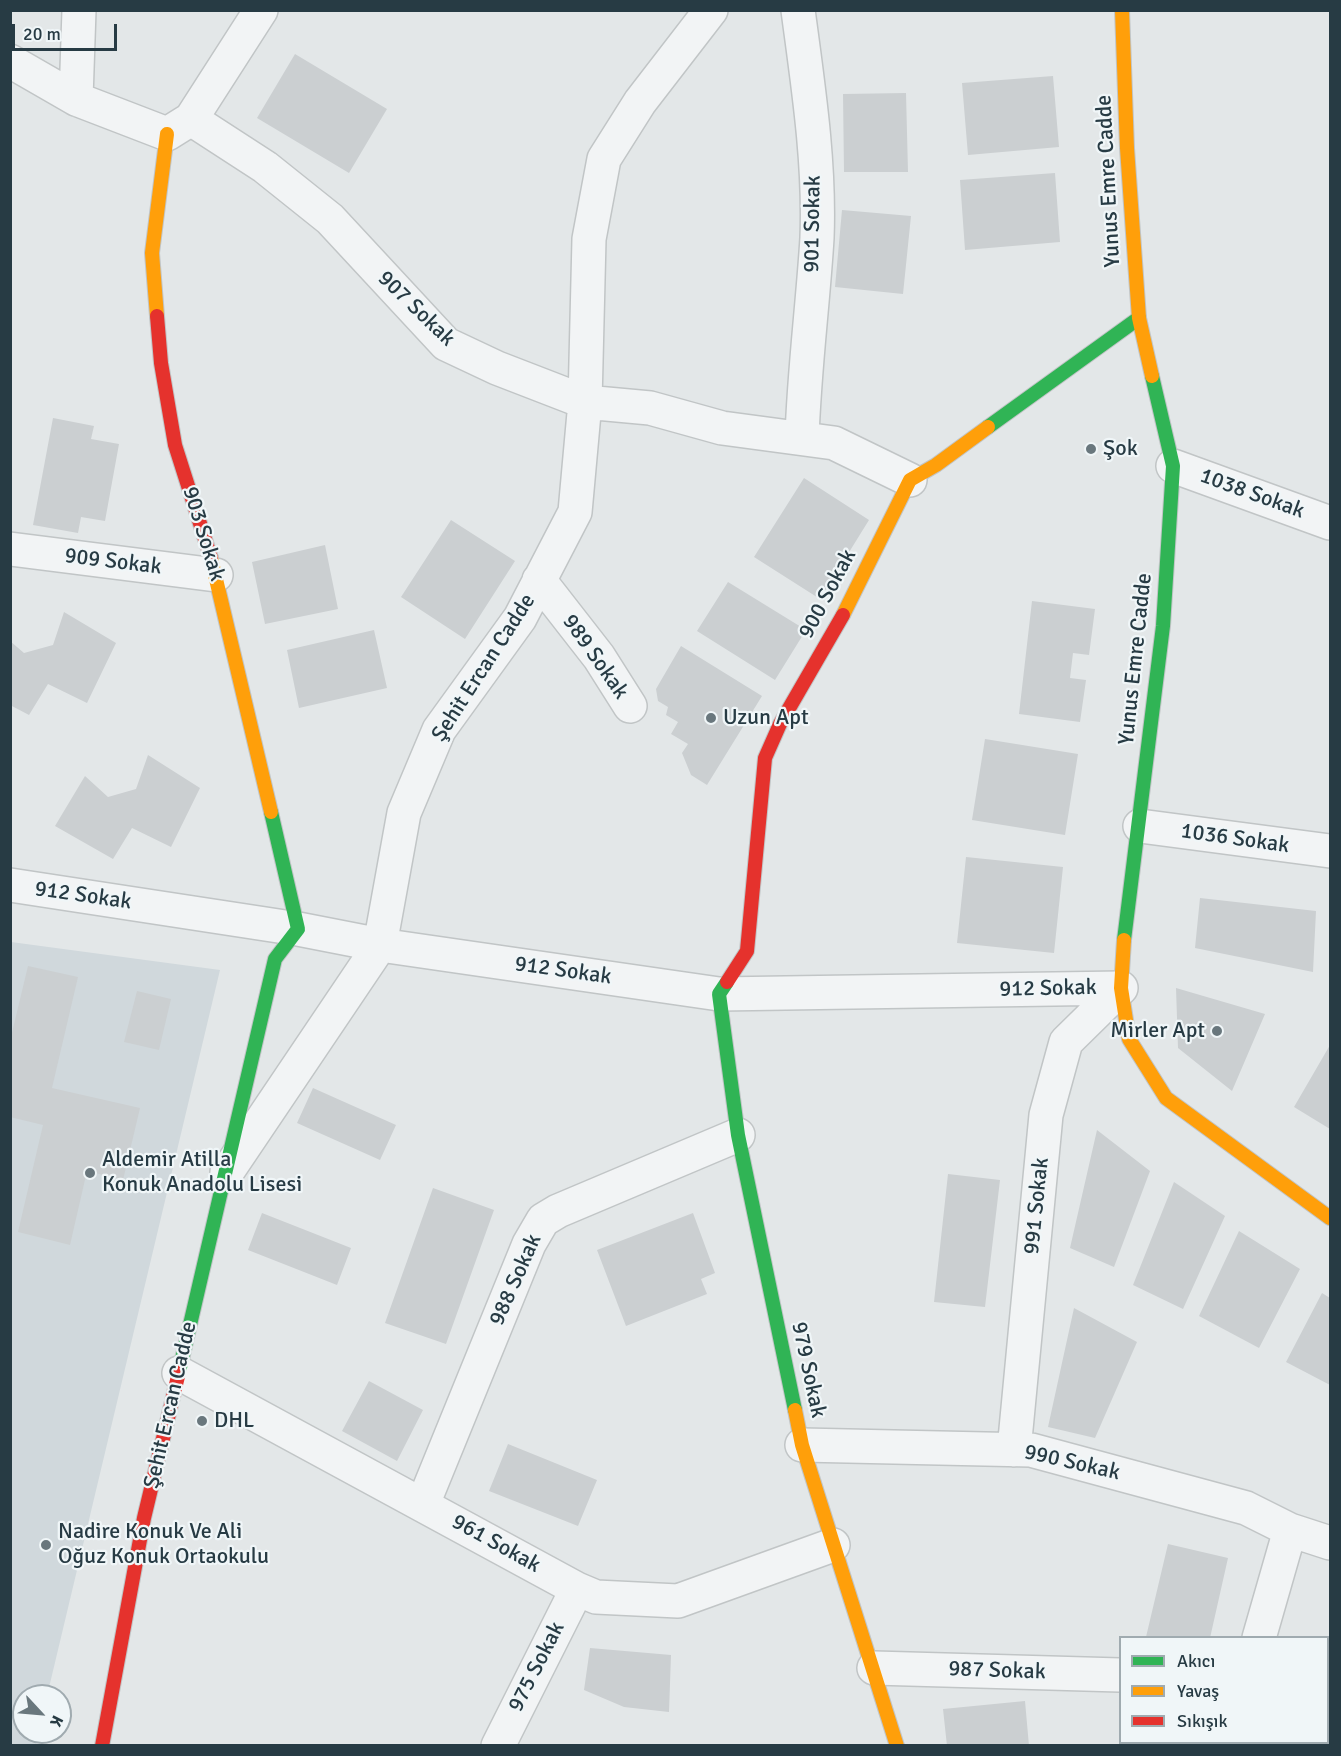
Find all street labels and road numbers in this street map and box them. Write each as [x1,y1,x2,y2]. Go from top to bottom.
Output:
street label: Yunus Emre Cadde [1091,94,1127,268]
street label: 901 Sokak [799,175,827,273]
street label: 907 Sokak [372,266,460,352]
street label: 1038 Sokak [1196,463,1308,525]
street label: 903 Sokak [176,484,230,584]
street label: 909 Sokak [63,543,163,581]
street label: 900 Sokak [793,545,863,643]
street label: Yunus Emre Cadde [1114,572,1158,746]
street label: Şehit Ercan Cadde [426,589,542,747]
street label: 989 Sokak [556,610,634,704]
street label: 1036 Sokak [1179,818,1291,860]
street label: 912 Sokak [33,876,133,916]
street label: 912 Sokak [513,951,613,991]
street label: 912 Sokak [999,975,1097,1003]
street label: 991 Sokak [1019,1156,1055,1256]
street label: 988 Sokak [484,1230,548,1330]
street label: Şehit Ercan Cadde [139,1319,203,1491]
street label: 979 Sokak [785,1320,831,1420]
street label: 990 Sokak [1022,1439,1122,1487]
street label: 961 Sokak [447,1509,545,1579]
street label: 975 Sokak [503,1618,571,1716]
street label: 987 Sokak [948,1656,1046,1686]

